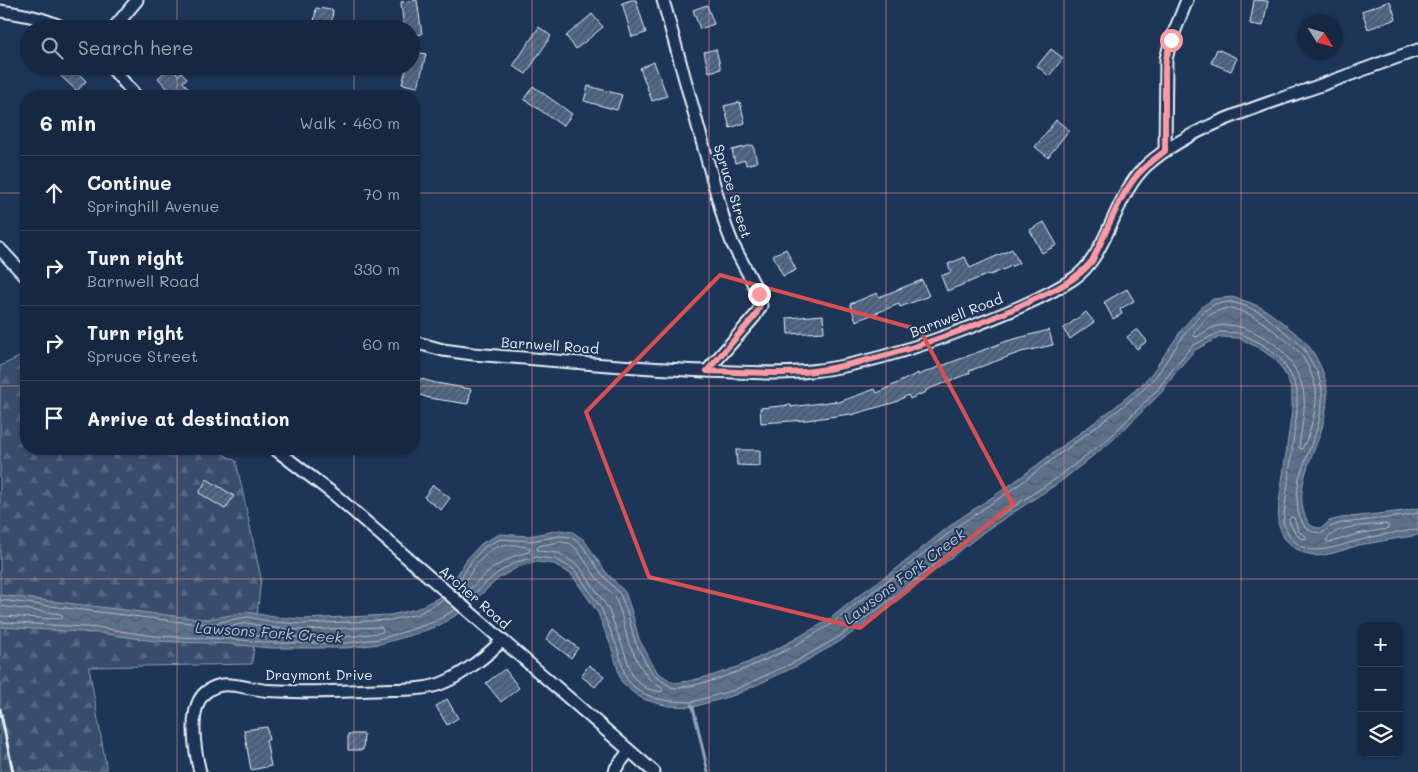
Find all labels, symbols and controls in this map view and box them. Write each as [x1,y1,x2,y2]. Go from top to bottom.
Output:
north arrow [1298,15,1343,60]
search box [20,20,420,75]
route start [1160,29,1183,52]
icon: search [38,34,66,62]
text: Search here [78,35,194,60]
text: 6 min [40,109,96,136]
text: Walk · 460 m [299,112,400,133]
street label: Spruce Street [710,142,756,240]
text: Continue [87,170,172,195]
icon: ahead [40,179,68,207]
text: 70 m [363,183,400,204]
text: Springhill Avenue [87,195,219,216]
text: Turn right [87,245,184,270]
icon: right [40,254,68,282]
text: 330 m [354,258,400,279]
text: Barnwell Road [87,270,199,291]
route end [748,283,771,306]
street label: Barnwell Road [907,289,1005,341]
text: Turn right [87,320,184,345]
icon: right [40,329,68,357]
street label: Barnwell Road [500,332,600,358]
text: 60 m [363,333,400,354]
text: Spruce Street [87,345,198,366]
icon: arrive [40,404,68,432]
text: Arrive at destination [87,406,290,431]
water label: Lawsons Fork Creek [839,523,970,628]
street label: Archer Road [436,561,514,633]
water label: Lawsons Fork Creek [195,617,344,647]
map controls [1358,622,1403,757]
button: + [1358,622,1403,667]
street label: Draymont Drive [265,665,373,684]
button: − [1358,667,1403,712]
button: layers [1358,712,1403,757]

